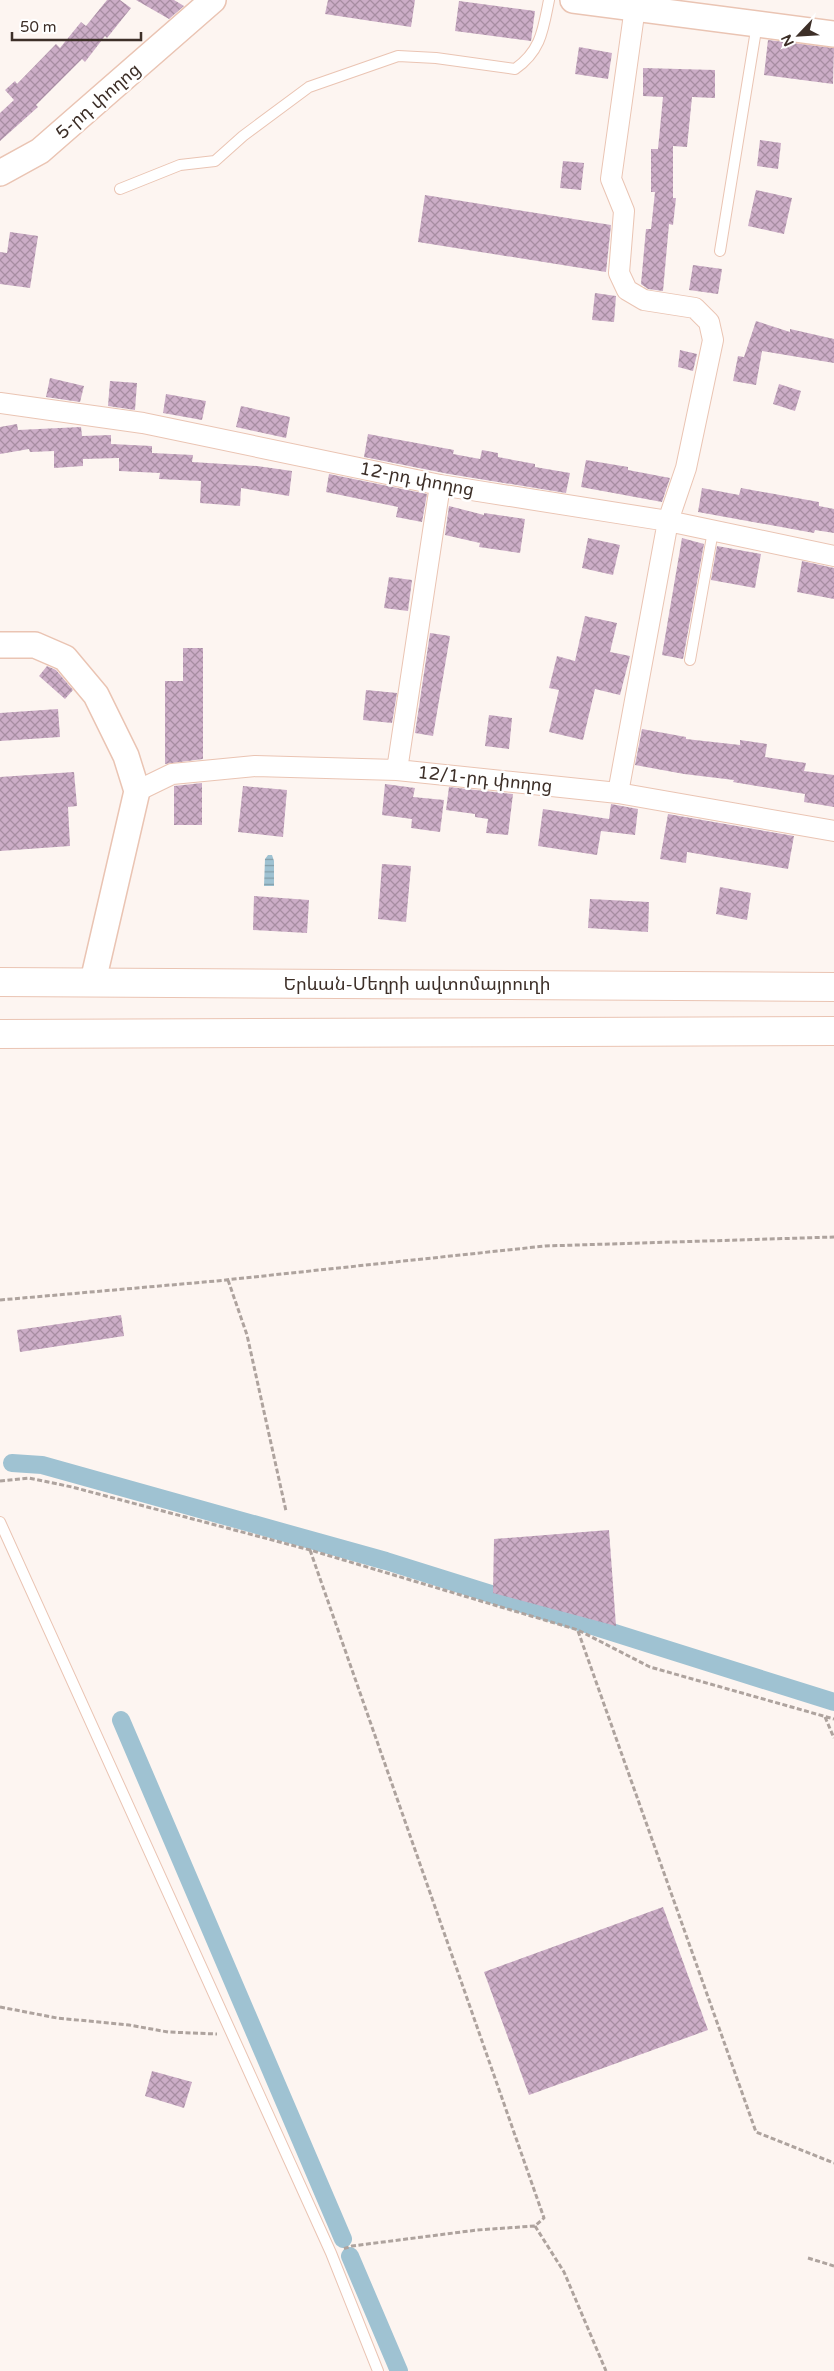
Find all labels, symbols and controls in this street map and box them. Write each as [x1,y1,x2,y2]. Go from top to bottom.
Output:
scale bar [12,10,141,42]
north arrow [774,10,824,60]
text: 50 m [20,18,57,36]
text: N [778,32,798,49]
street label: 5-րդ փողոց [51,58,145,144]
street label: 12-րդ փողոց [358,457,476,501]
street label: 12/1-րդ փողոց [416,761,554,797]
street label: Երևան-Մեղրի ավտոմայրուղի [283,973,551,995]

